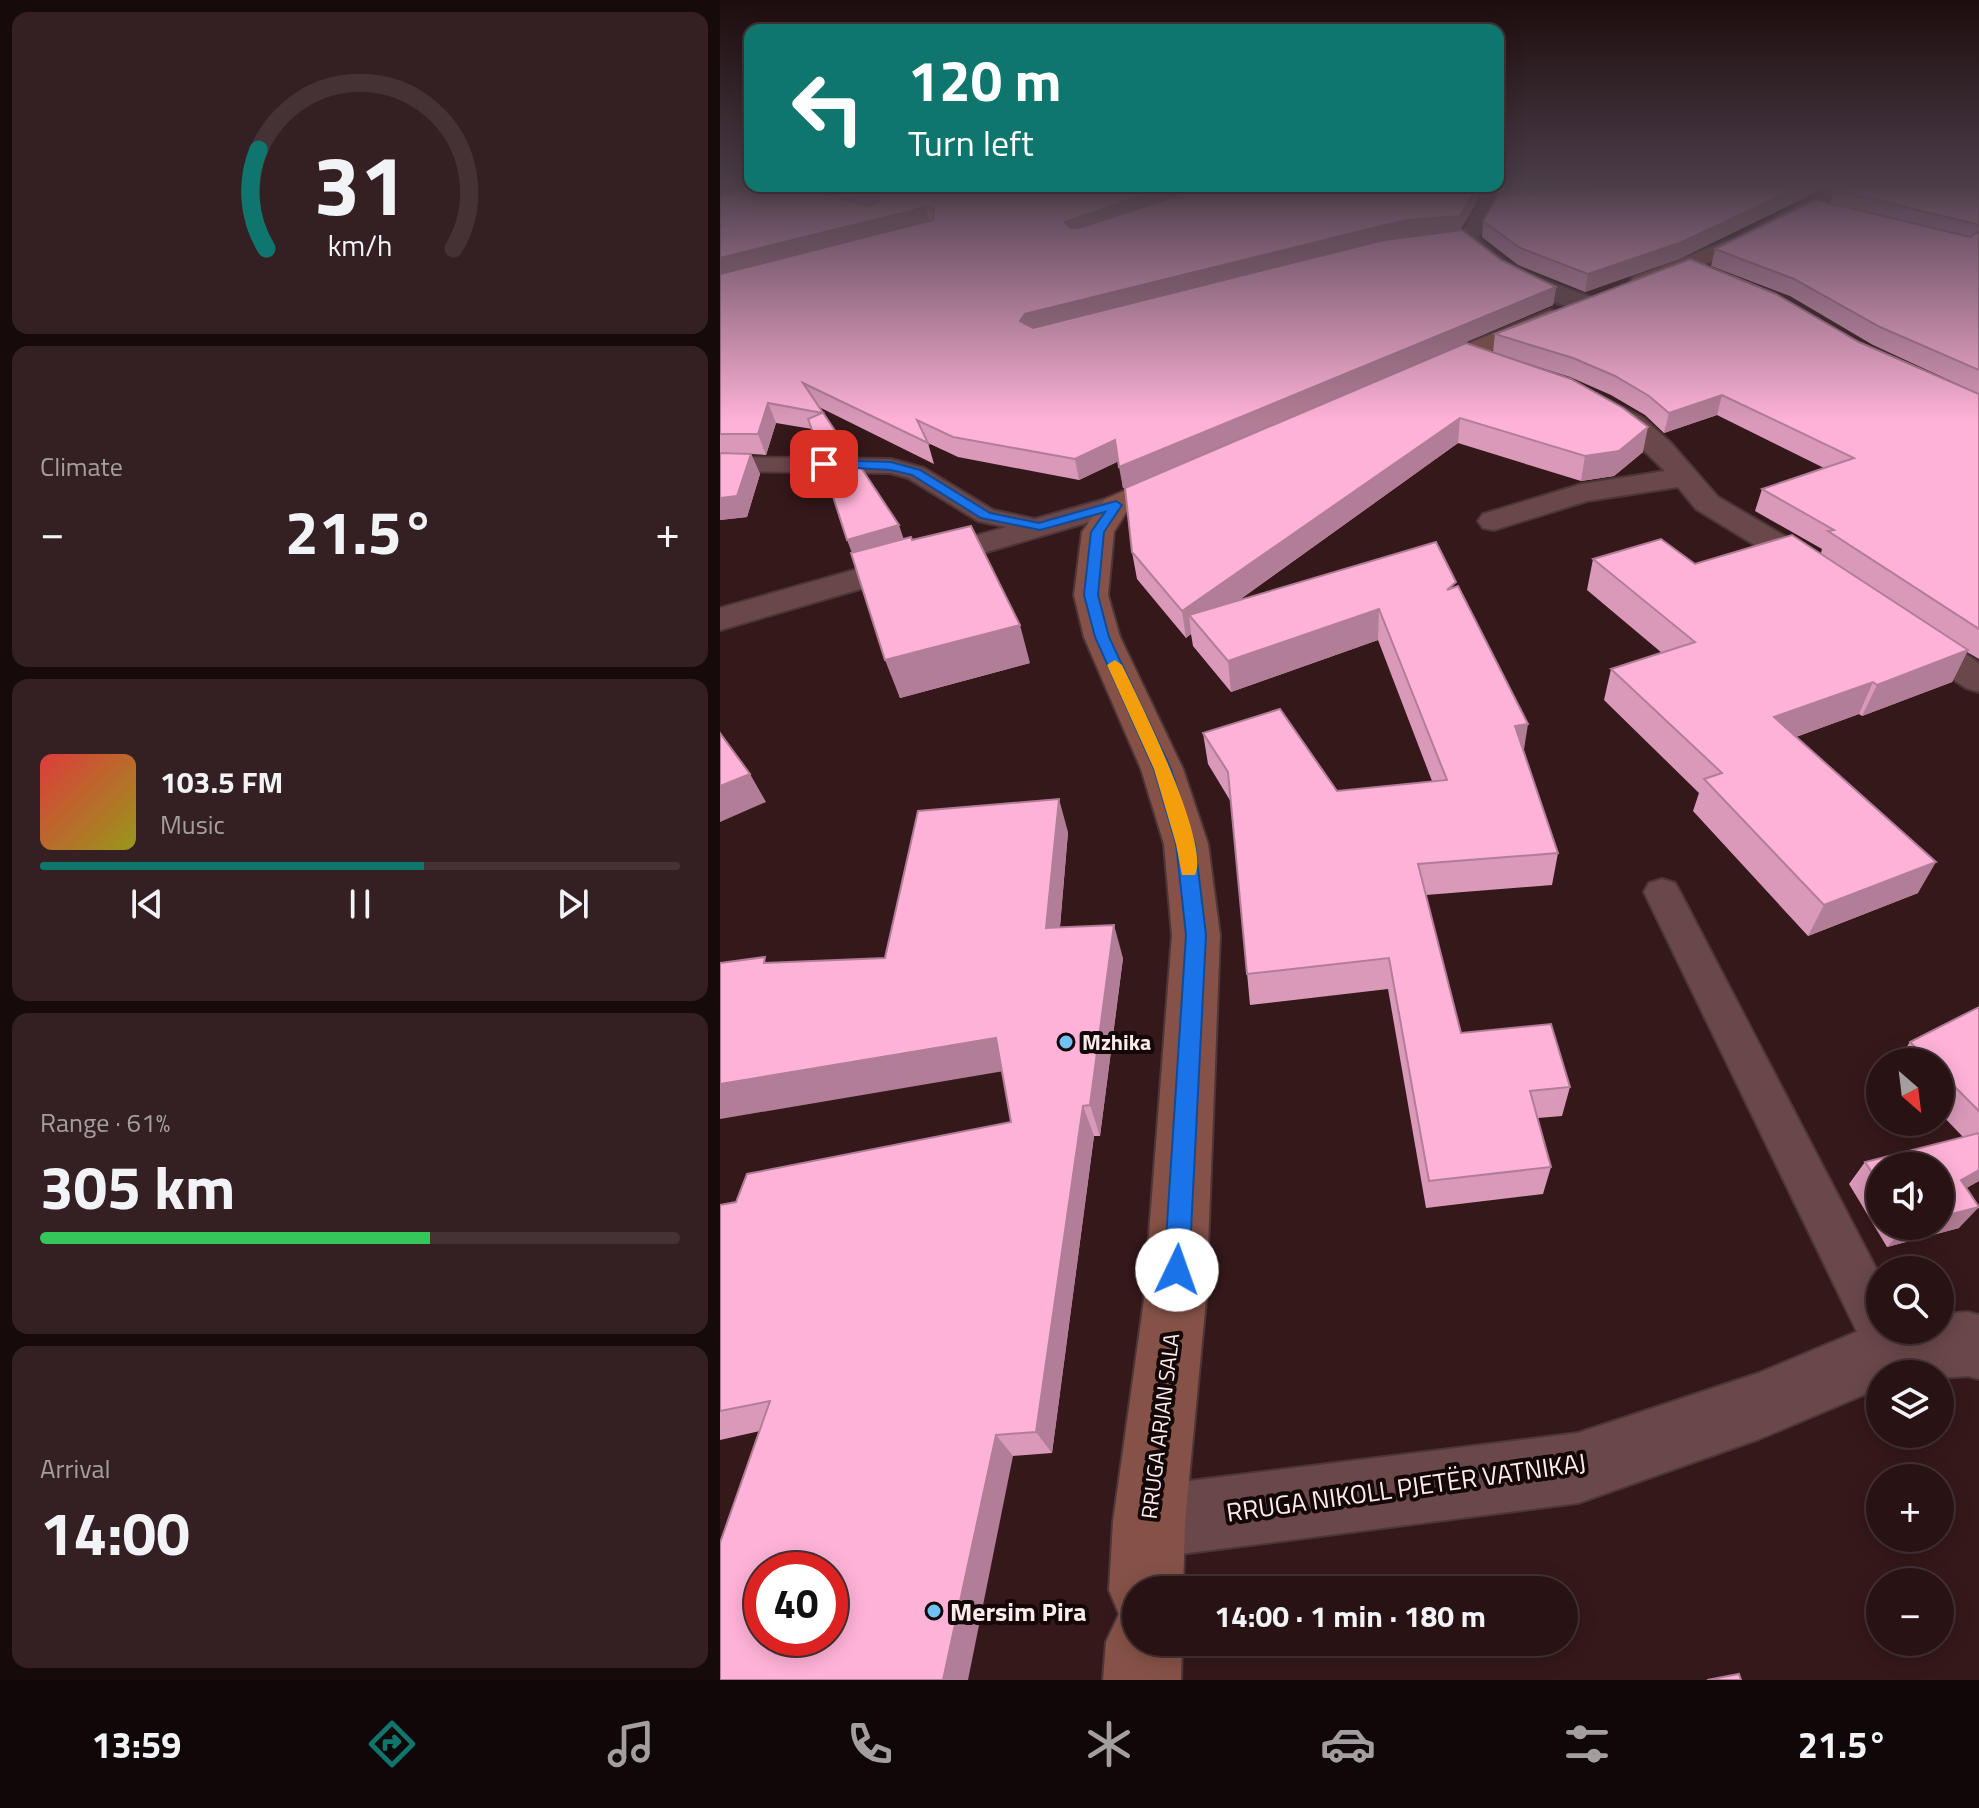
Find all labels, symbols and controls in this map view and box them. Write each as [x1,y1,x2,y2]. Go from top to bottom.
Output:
text: 120 m [908,38,1061,123]
icon: left [776,56,880,160]
text: Turn left [908,115,1034,170]
text: 31 [313,120,407,246]
text: km/h [328,224,392,267]
pin [790,430,858,498]
icon: arrive [802,442,846,486]
text: Climate [40,447,123,486]
text: 21.5° [285,486,435,577]
text: − [40,498,65,565]
text: + [655,498,680,565]
text: 103.5 FM [160,759,283,805]
text: Music [160,805,225,844]
icon: previous [125,882,169,926]
icon: pause [338,882,382,926]
icon: next [551,882,595,926]
place label: Mzhika [1082,1025,1151,1059]
marker: Mzhika [1057,1033,1075,1051]
north arrow [1866,1048,1954,1136]
map controls [1866,1048,1954,1656]
text: Range · 61% [40,1103,170,1142]
text: 305 km [40,1141,235,1232]
button: sound [1866,1152,1954,1240]
position arrow [1135,1228,1219,1312]
button: search [1866,1256,1954,1344]
street label: RRUGA ARJAN SALA [1132,1331,1188,1521]
button: layers [1866,1360,1954,1448]
street label: RRUGA NIKOLL PJETËR VATNIKAJ [1224,1442,1588,1532]
text: Arrival [40,1449,111,1488]
button: + [1866,1464,1954,1552]
text: 14:00 [40,1487,190,1578]
speed limit sign: 40 [744,1552,848,1656]
button: − [1866,1568,1954,1656]
place label: Mersim Pira [950,1592,1087,1631]
text: 14:00 · 1 min · 180 m [1214,1593,1486,1639]
marker: Mersim Pira [925,1602,943,1620]
icon: directions [364,1716,420,1772]
icon: music [603,1716,659,1772]
icon: phone [842,1716,898,1772]
icon: climate [1081,1716,1137,1772]
icon: car [1320,1716,1376,1772]
icon: filters [1559,1716,1615,1772]
text: 13:59 [91,1717,181,1772]
text: 21.5° [1798,1717,1888,1772]

